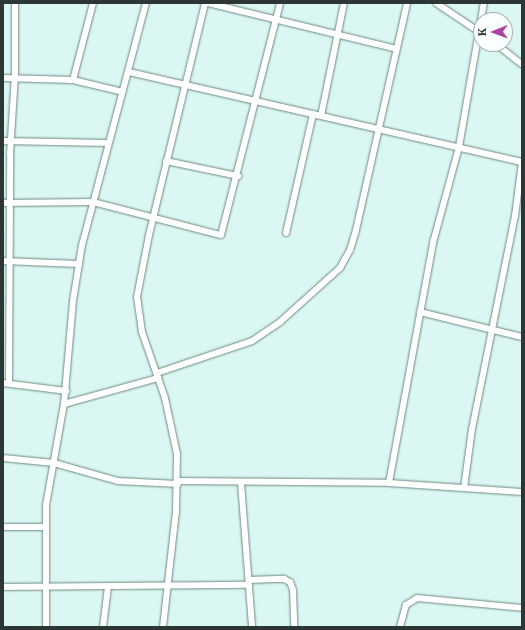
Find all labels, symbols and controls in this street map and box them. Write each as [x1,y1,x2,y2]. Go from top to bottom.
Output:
north arrow [473,12,513,52]
text: K [475,28,489,37]

